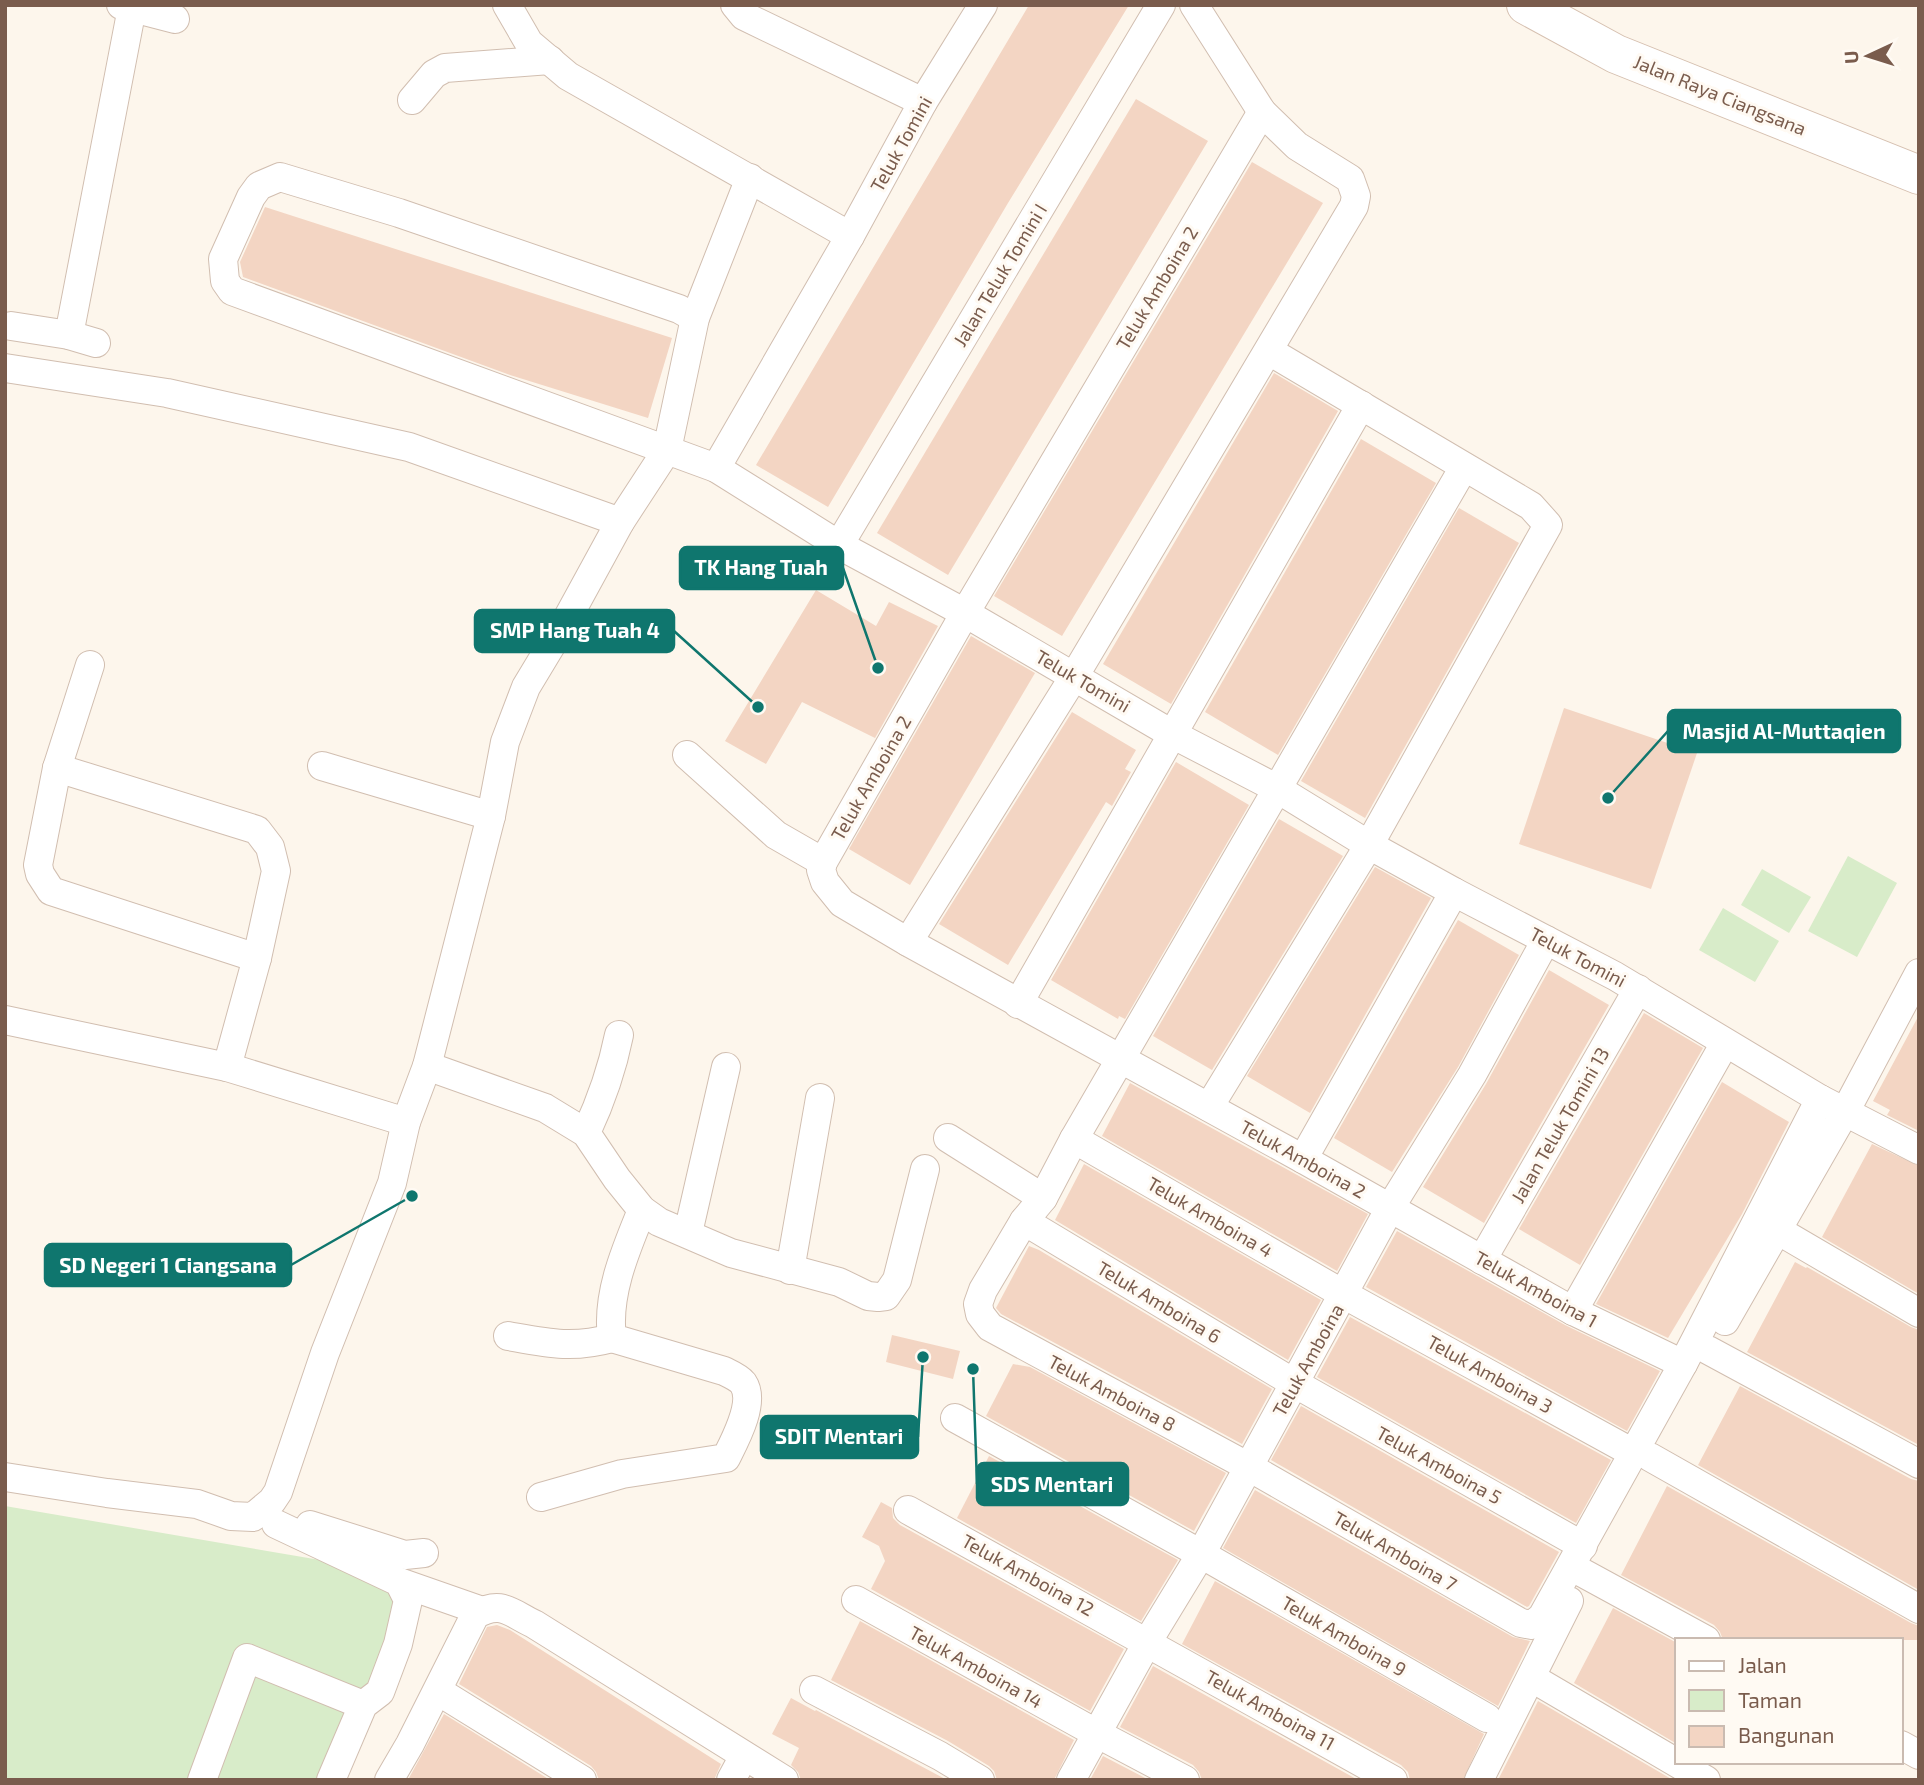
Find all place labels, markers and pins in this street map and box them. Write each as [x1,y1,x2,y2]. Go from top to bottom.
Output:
callout: TK Hang Tuah [680,547,843,589]
callout: SMP Hang Tuah 4 [475,610,674,652]
callout: Masjid Al-Muttaqien [1668,710,1900,752]
callout: SD Negeri 1 Ciangsana [45,1244,291,1286]
callout: SDIT Mentari [761,1416,918,1458]
callout: SDS Mentari [977,1463,1128,1505]

